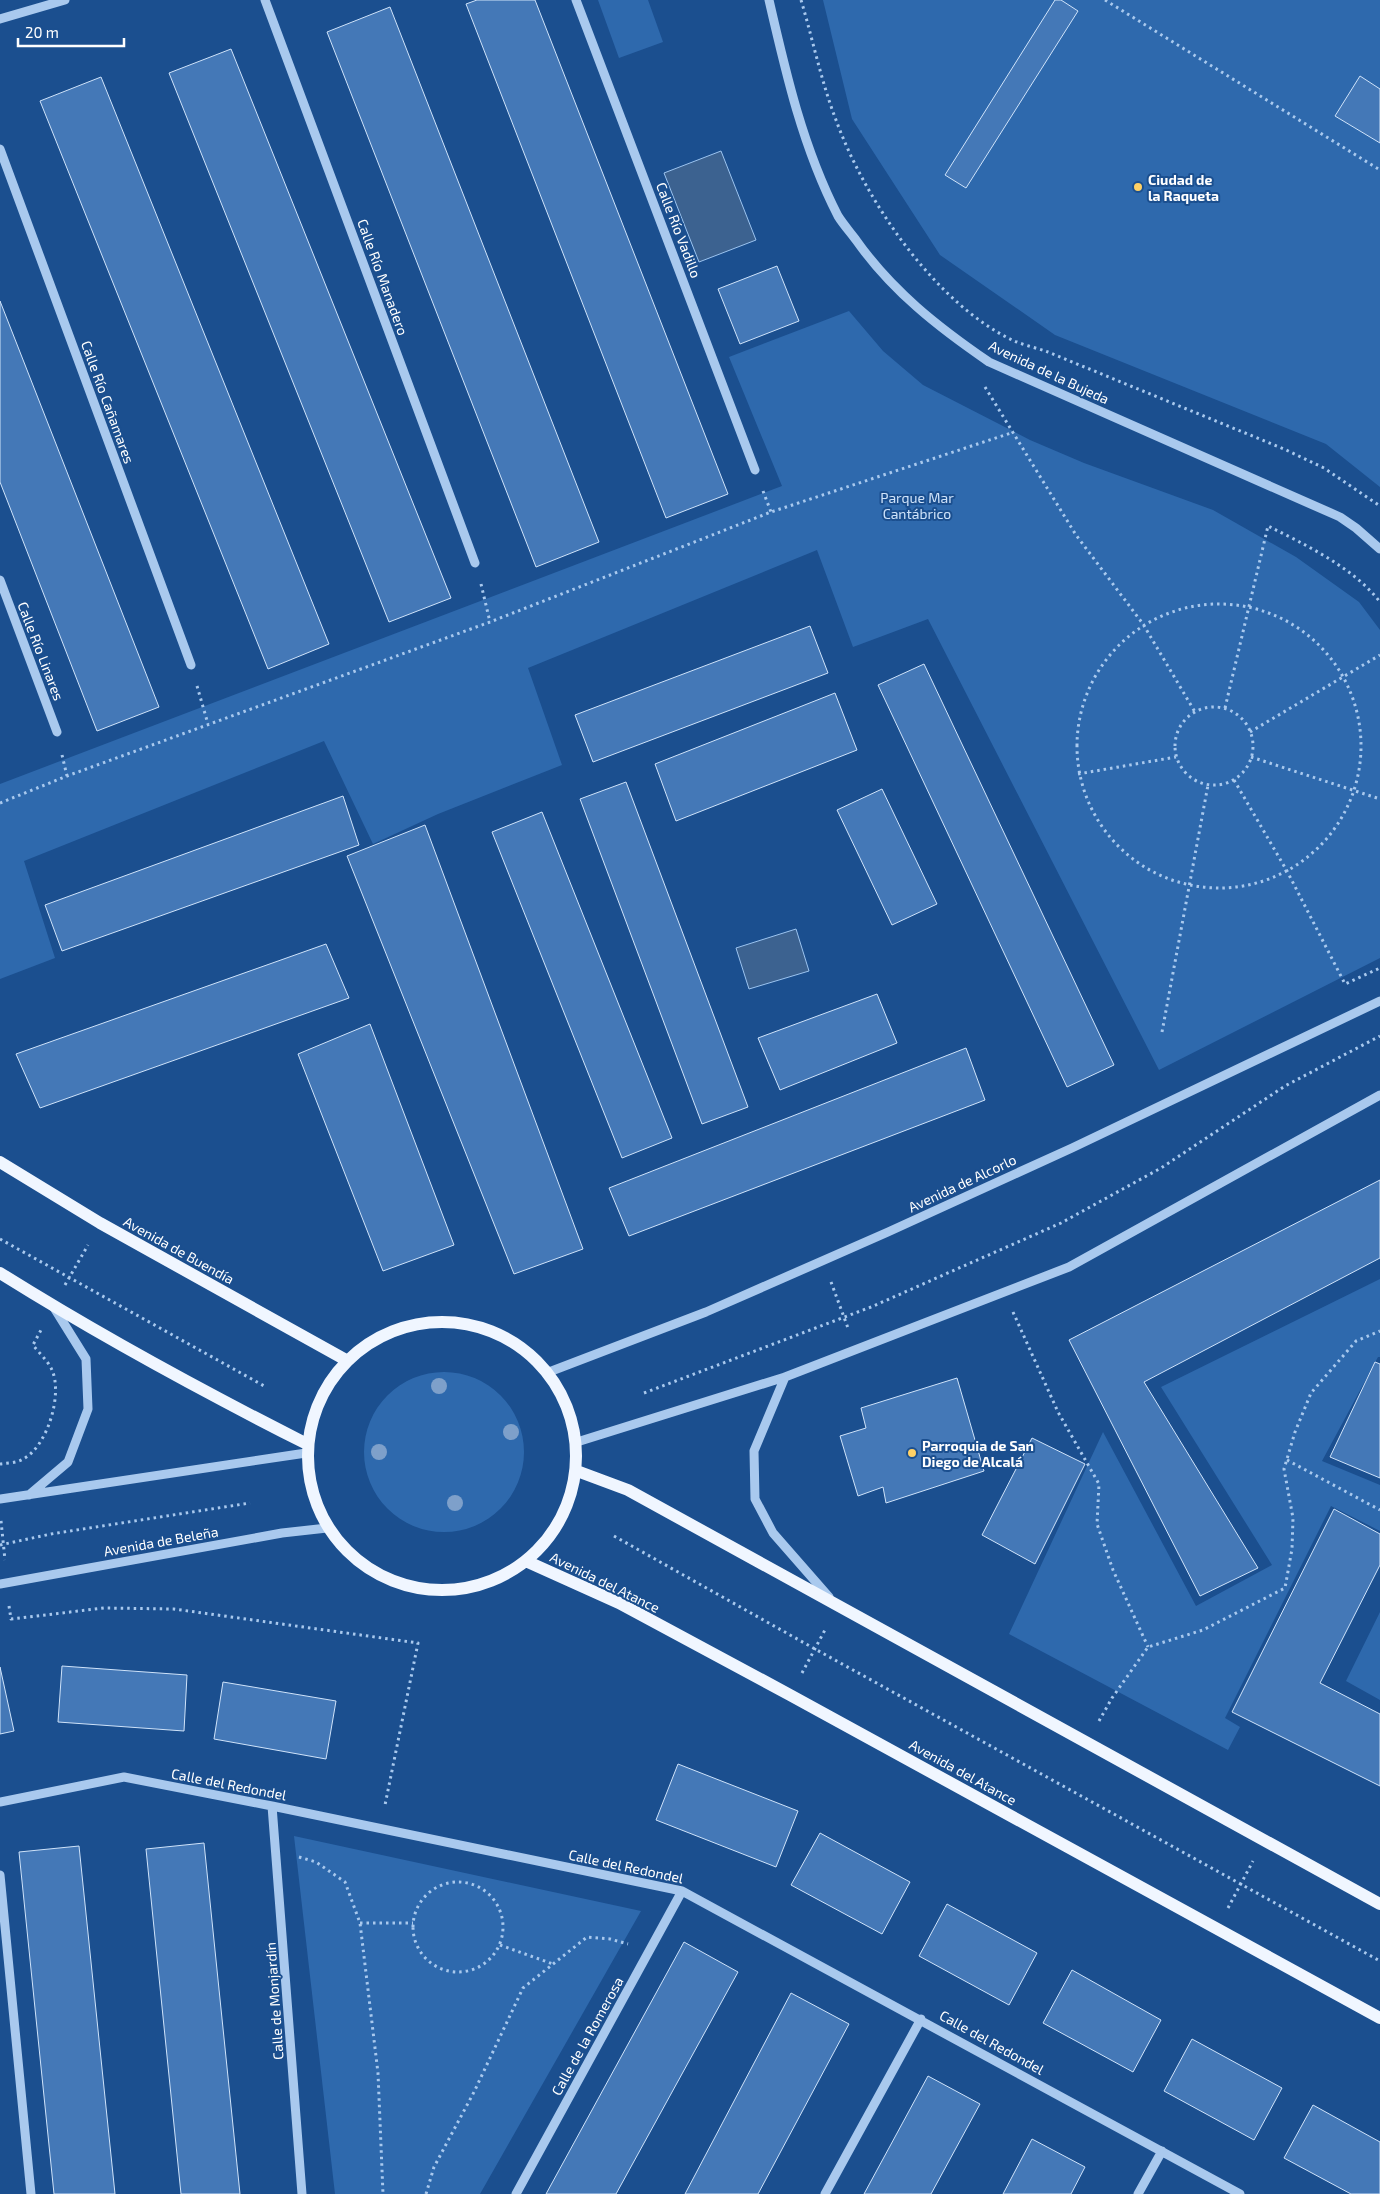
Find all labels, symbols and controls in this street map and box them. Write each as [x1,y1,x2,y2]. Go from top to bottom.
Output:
scale bar [18,15,124,47]
text: 20 m [25,23,59,41]
place label: Ciudad de la Raqueta [1148,171,1219,204]
street label: Calle Río Vadillo [653,180,705,280]
marker: Ciudad de la Raqueta [1132,181,1144,193]
street label: Calle Río Manadero [354,217,412,338]
street label: Avenida de la Bujeda [986,337,1112,407]
street label: Calle Río Cañamares [78,338,138,466]
park label: Parque Mar Cantábrico [880,489,954,522]
street label: Calle Río Linares [14,599,68,703]
street label: Avenida de Alcorlo [905,1150,1019,1215]
street label: Avenida de Buendía [121,1213,237,1287]
place label: Parroquia de San Diego de Alcalá [922,1437,1034,1470]
marker: Parroquia de San Diego de Alcalá [906,1447,918,1459]
street label: Avenida de Beleña [102,1523,220,1559]
street label: Avenida del Atance [547,1548,663,1616]
street label: Avenida del Atance [906,1736,1020,1808]
street label: Calle del Redondel [170,1764,289,1804]
street label: Calle del Redondel [567,1846,686,1887]
street label: Calle de Monjardín [261,1942,287,2060]
street label: Calle de la Romerosa [547,1974,627,2098]
street label: Calle del Redondel [937,2006,1048,2078]

